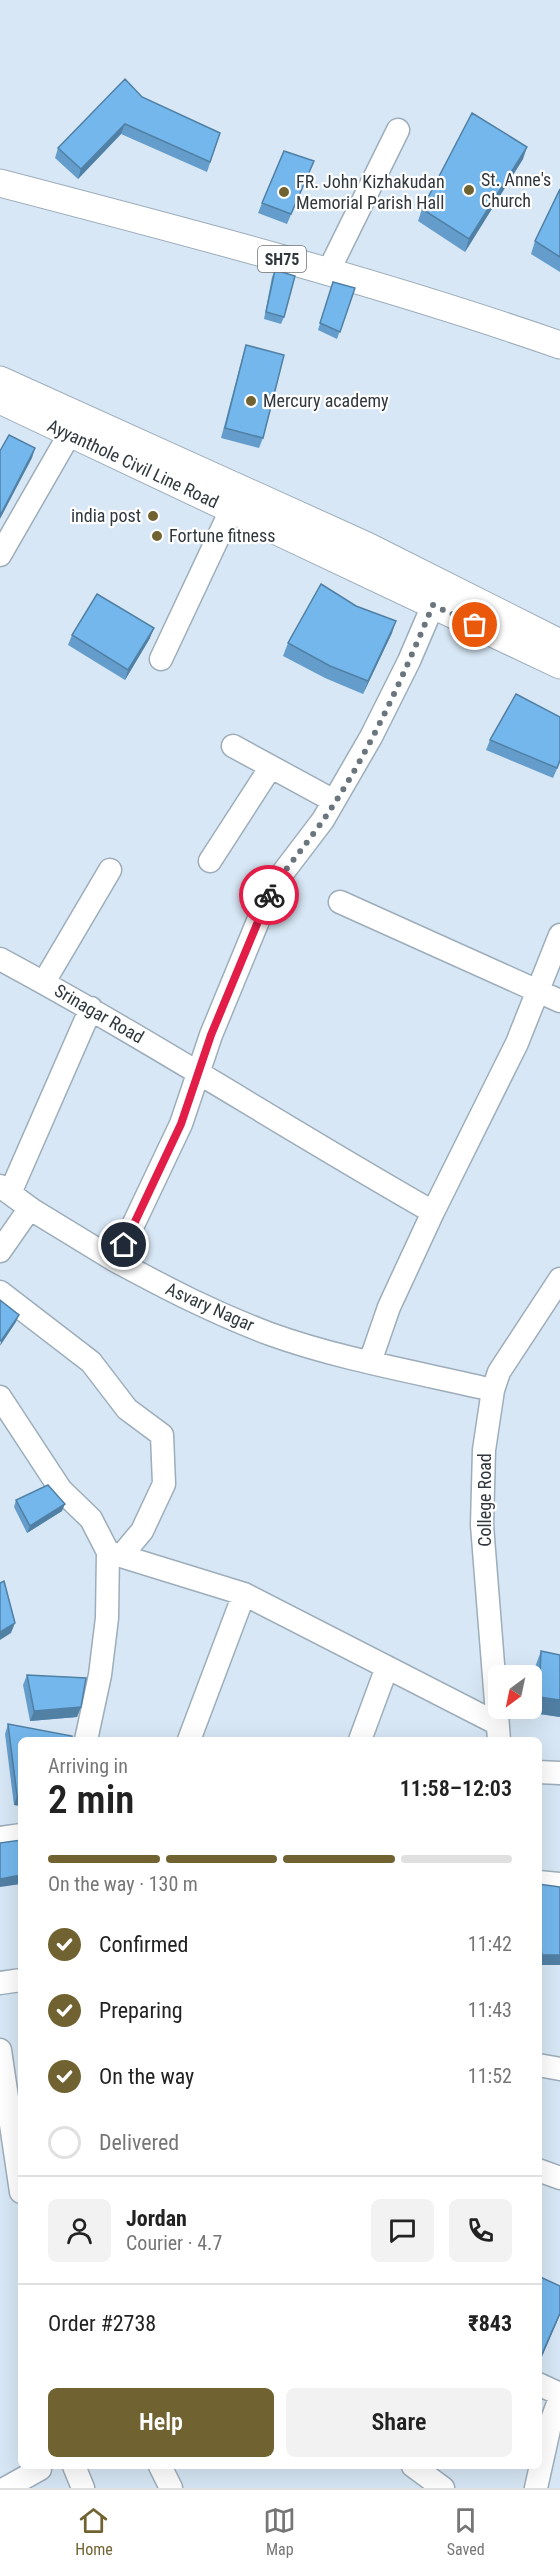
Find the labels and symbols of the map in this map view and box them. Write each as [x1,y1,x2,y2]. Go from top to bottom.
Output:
place label: St. Anne's Church [481,169,551,211]
place label: FR. John Kizhakudan Memorial Parish Hall [296,171,445,213]
marker: St. Anne's Church [462,183,476,197]
marker: FR. John Kizhakudan Memorial Parish Hall [277,185,291,199]
road number: SH75 [258,246,306,272]
place label: Mercury academy [263,390,389,411]
marker: Mercury academy [244,394,258,408]
street label: Ayyanthole Civil Line Road [44,415,222,512]
place label: india post [71,505,141,526]
marker: india post [146,509,160,523]
place label: Fortune fitness [169,525,275,546]
marker: Fortune fitness [150,529,164,543]
pin [449,599,500,650]
courier [239,865,299,925]
street label: Srinagar Road [51,980,148,1048]
pin [98,1219,149,1270]
street label: Asvary Nagar [163,1278,258,1336]
street label: College Road [474,1453,495,1547]
north arrow [488,1665,542,1719]

